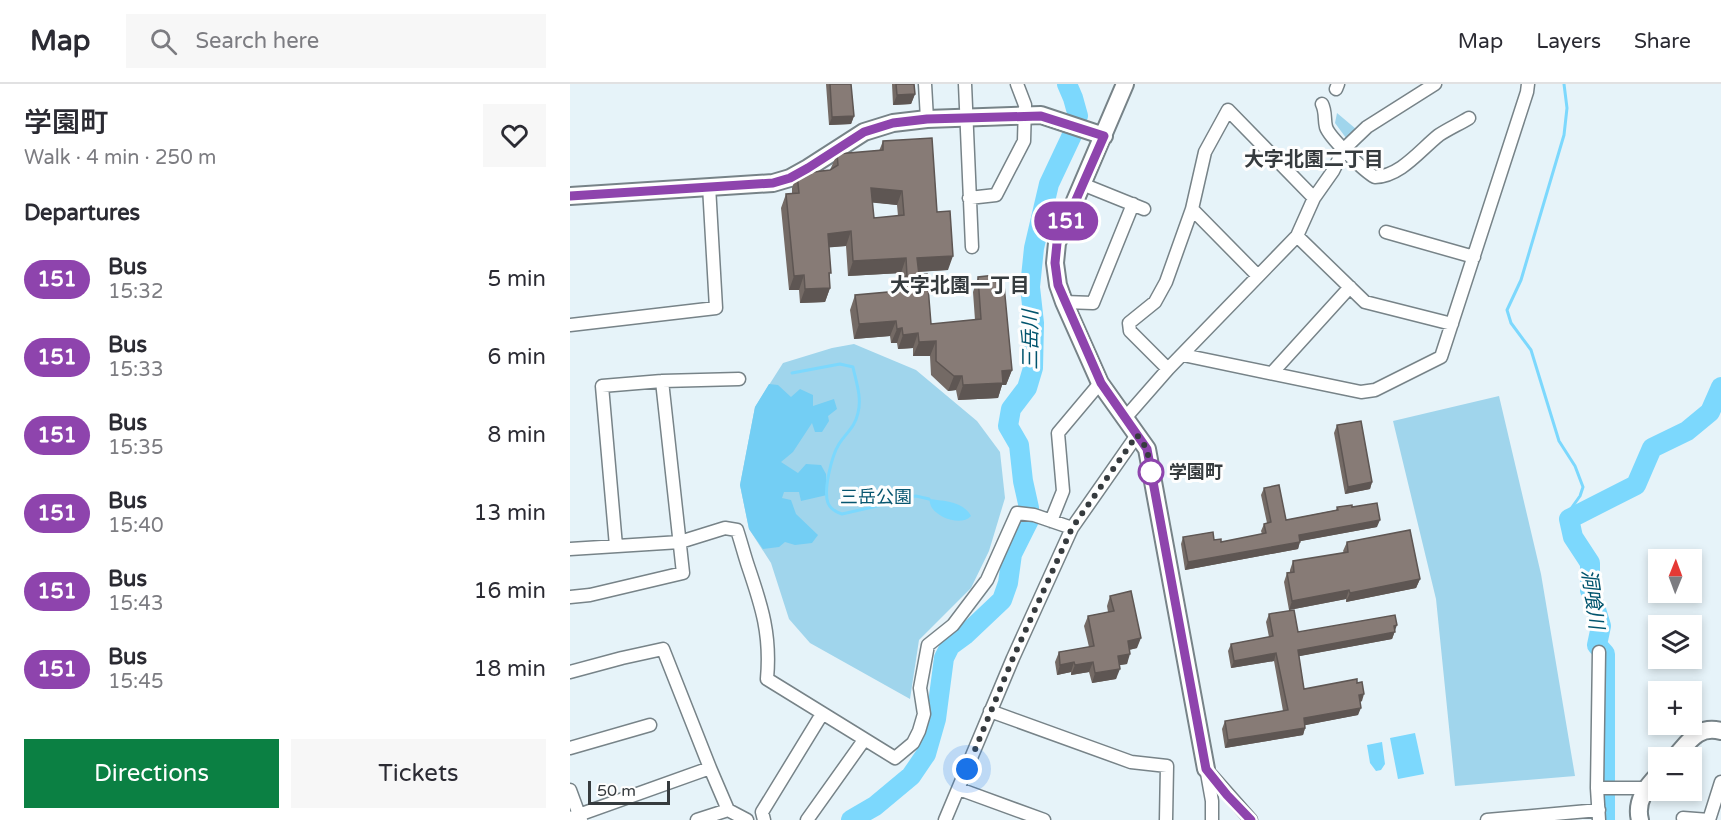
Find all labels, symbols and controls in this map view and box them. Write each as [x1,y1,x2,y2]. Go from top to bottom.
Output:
search box [126,14,546,68]
text: Map [30,24,90,58]
icon: search [147,25,180,58]
text: Search here [195,28,319,54]
text: Map [1458,29,1503,54]
text: Layers [1536,29,1601,54]
text: Share [1634,29,1691,54]
button: heart [483,104,546,167]
text: 学園町 [24,106,108,140]
text: Walk · 4 min · 250 m [24,146,216,170]
district label: 大字北園二丁目 [1244,148,1384,172]
text: Departures [24,200,140,226]
line badge: 151 [1032,202,1100,240]
text: 151 [1046,209,1086,234]
text: Bus [108,254,147,280]
text: 5 min [487,266,546,292]
text: 151 [37,267,77,292]
district label: 大字北園一丁目 [890,274,1030,298]
text: 15:32 [108,280,163,304]
water label: 三岳川 [1019,308,1043,370]
text: Bus [108,332,147,358]
text: 6 min [487,344,546,370]
text: 151 [37,345,77,370]
text: 15:33 [108,358,163,382]
text: Bus [108,410,147,436]
text: 8 min [487,422,546,448]
text: 151 [37,423,77,448]
text: 15:35 [108,436,163,460]
marker: 学園町 [1138,459,1164,485]
place label: 学園町 [1169,461,1223,483]
park label: 三岳公園 [840,486,912,508]
text: Bus [108,488,147,514]
text: 13 min [474,500,546,526]
text: 151 [37,501,77,526]
text: 15:40 [108,514,163,538]
north arrow [1648,549,1702,603]
map controls [1648,549,1702,801]
text: Bus [108,566,147,592]
water label: 洞喰川 [1576,568,1608,632]
text: 16 min [474,578,546,604]
text: 151 [37,579,77,604]
text: 15:43 [108,592,163,616]
button: layers [1648,615,1702,669]
text: Bus [108,644,147,670]
text: 18 min [474,656,546,682]
text: 151 [37,657,77,682]
text: 15:45 [108,670,163,694]
button: + [1648,681,1702,735]
button: Directions [24,739,279,808]
button: Tickets [291,739,546,808]
button: − [1648,747,1702,801]
your location [952,754,982,784]
scale bar [588,778,670,806]
text: 50 m [597,781,636,801]

